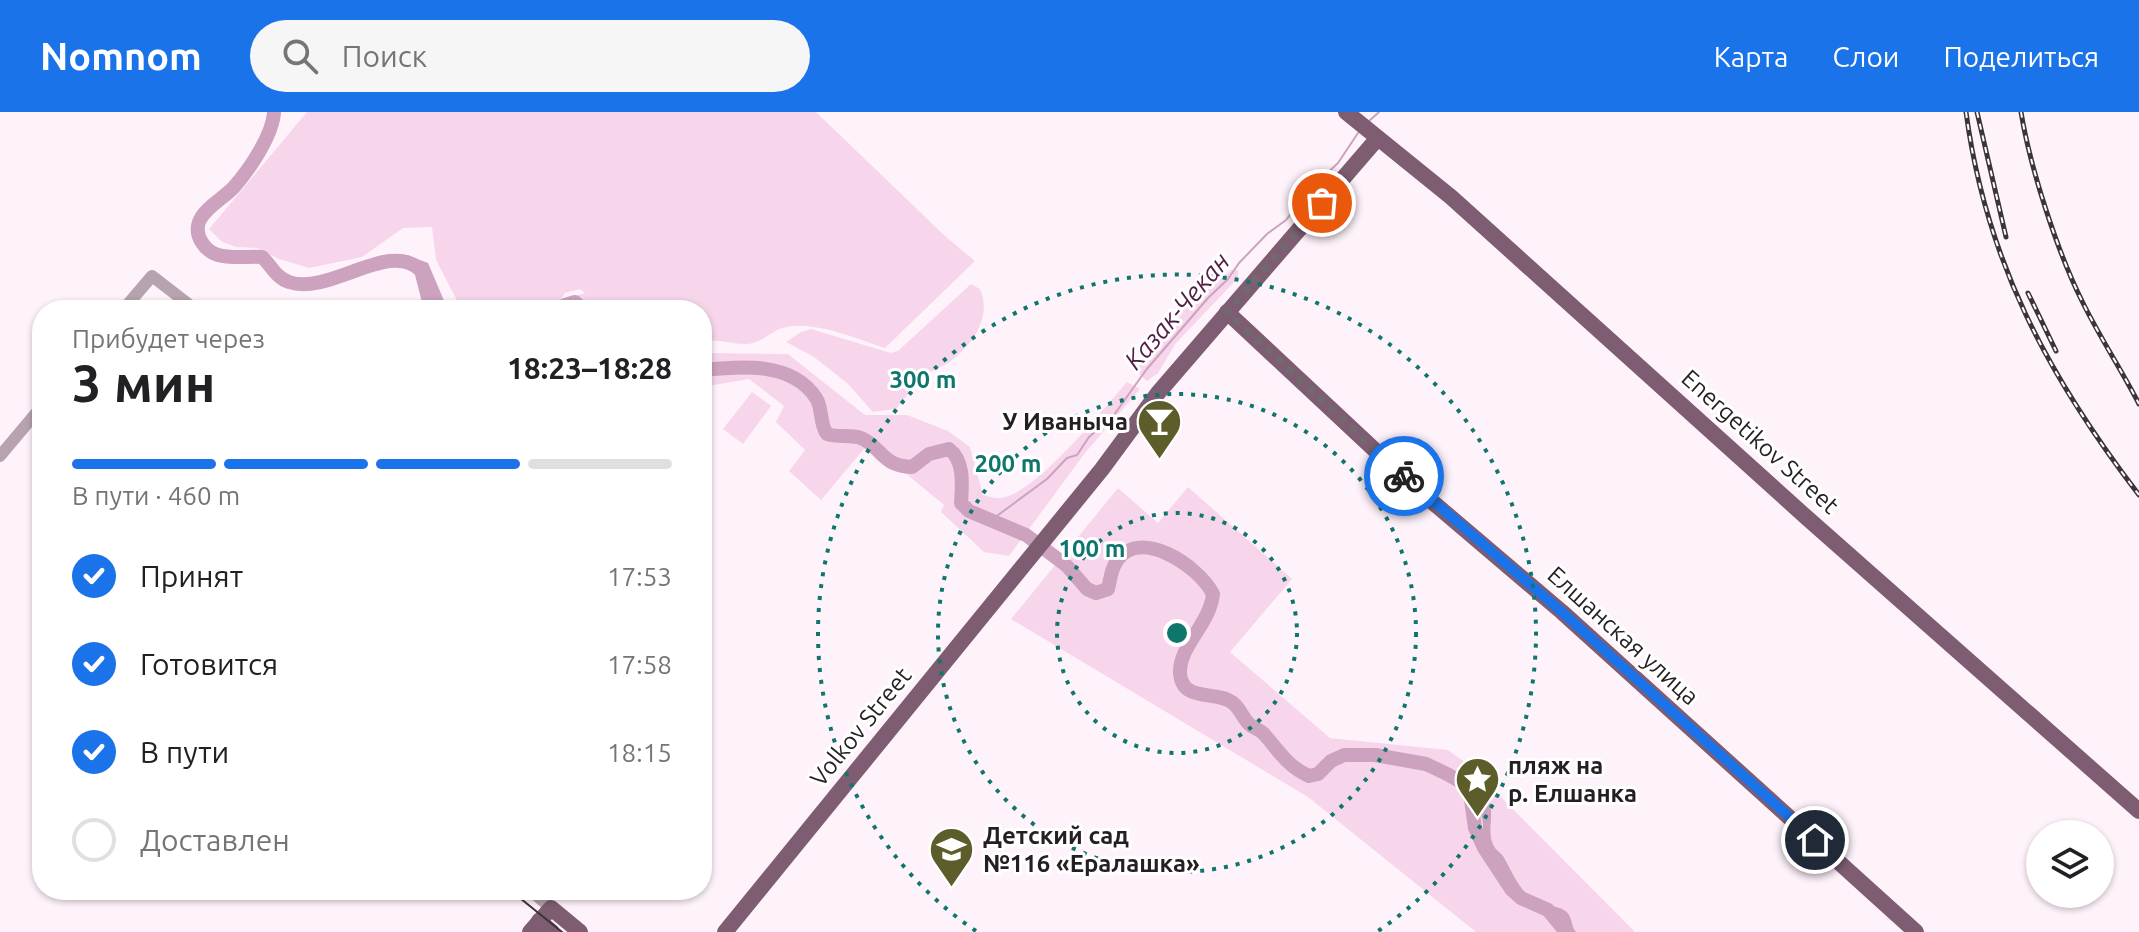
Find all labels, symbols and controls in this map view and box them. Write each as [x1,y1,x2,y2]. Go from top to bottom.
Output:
search box [250,20,810,92]
icon: search [278,34,322,78]
text: Nomnom [40,35,202,77]
text: Поиск [342,39,427,73]
text: Карта [1714,41,1788,72]
text: Слои [1832,41,1899,72]
text: Поделиться [1943,41,2099,72]
pin [1288,169,1356,237]
icon: bag [1300,181,1344,225]
water label: Казак-Чекан [1118,247,1235,375]
text: Прибудет через [72,324,265,353]
text: 18:23–18:28 [507,351,672,385]
text: 3 мин [72,354,215,412]
street label: Energetikov Street [1676,364,1845,520]
text: 300 m [890,366,956,393]
bar icon: У Иваныча [1135,398,1183,461]
place label: У Иваныча [1002,408,1128,435]
courier [1364,436,1444,516]
text: 200 m [975,450,1041,477]
icon: bike [1382,454,1426,498]
text: В пути · 460 m [72,481,240,510]
text: 100 m [1059,535,1125,562]
icon: check [72,554,116,598]
text: Принят [140,559,243,593]
street label: Елшанская улица [1542,561,1704,710]
text: 17:53 [607,562,672,591]
centre of rings [1163,619,1191,647]
icon: check [72,642,116,686]
text: Готовится [140,647,278,681]
text: 17:58 [607,650,672,679]
street label: Volkov Street [805,662,917,791]
icon: check [72,730,116,774]
text: В пути [140,735,229,769]
text: 18:15 [607,738,672,767]
place label: пляж на р. Елшанка [1508,752,1637,807]
place icon: пляж на р. Елшанка [1453,756,1501,819]
pin [1781,806,1849,874]
icon: home [1793,818,1837,862]
map controls [2026,820,2114,908]
button: layers [2026,820,2114,908]
place label: Детский сад №116 «Ералашка» [983,822,1200,877]
text: Доставлен [140,823,290,857]
school or university icon: Детский сад №116 «Ералашка» [928,826,976,889]

